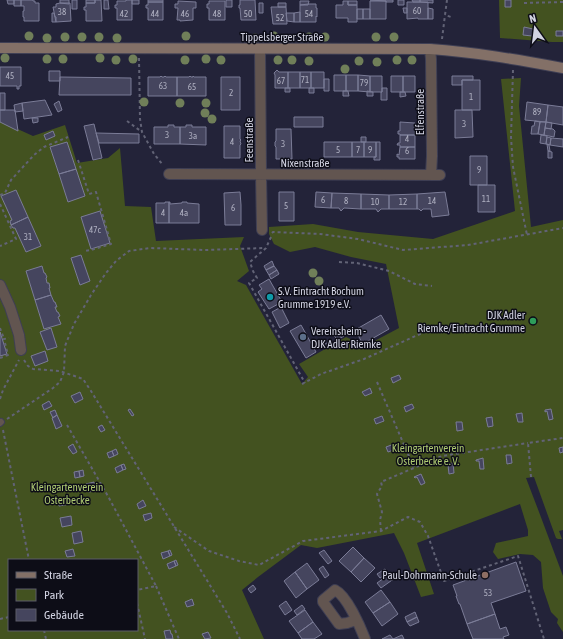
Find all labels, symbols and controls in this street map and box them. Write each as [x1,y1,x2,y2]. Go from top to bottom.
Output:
house number: 60 [413,6,421,16]
house number: 38 [58,7,66,17]
north arrow [515,8,555,48]
house number: 42 [120,9,128,19]
house number: 44 [151,9,159,19]
house number: 46 [181,9,189,19]
house number: 48 [213,9,221,19]
house number: 50 [244,9,252,19]
house number: 54 [305,9,313,19]
text: N [528,12,537,25]
house number: 52 [276,13,284,23]
street label: Tippelsberger Straße [241,31,323,43]
house number: 45 [6,71,14,81]
house number: 71 [301,75,309,85]
house number: 67 [277,76,285,86]
house number: 79 [360,78,368,88]
house number: 63 [159,81,167,91]
house number: 65 [188,82,196,92]
house number: 2 [229,88,233,98]
street label: Elfenstraße [414,89,426,135]
house number: 1 [469,92,473,102]
house number: 89 [533,107,541,117]
street label: Feenstraße [243,118,255,162]
house number: 3 [462,119,466,129]
house number: 3 [165,130,169,140]
house number: 3a [189,131,197,141]
house number: 4 [405,134,409,144]
house number: 4 [230,137,234,147]
house number: 3 [281,139,285,149]
house number: 5 [336,145,340,155]
house number: 7 [356,145,360,155]
house number: 9 [368,145,372,155]
house number: 6 [405,146,409,156]
street label: Nixenstraße [280,157,330,169]
house number: 9 [477,165,481,175]
house number: 11 [482,194,490,204]
house number: 6 [321,195,325,205]
house number: 8 [344,196,348,206]
house number: 14 [428,196,436,206]
house number: 10 [371,197,379,207]
house number: 12 [399,197,407,207]
house number: 5 [284,201,288,211]
house number: 6 [231,203,235,213]
house number: 4 [161,208,165,218]
house number: 4a [180,208,188,218]
house number: 47c [89,225,102,235]
house number: 31 [24,232,32,242]
place label: S.V. Eintracht Bochum Grumme 1919 e.V. [278,285,364,310]
marker: S.V. Eintracht Bochum Grumme 1919 e.V. [265,292,275,302]
place label: DJK Adler Riemke/Eintracht Grumme [418,309,526,334]
marker: DJK Adler Riemke/Eintracht Grumme [528,316,538,326]
place label: Vereinsheim - DJK Adler Riemke [311,325,381,350]
marker: Vereinsheim - DJK Adler Riemke [298,332,308,342]
park label: Kleingartenverein Osterbecke e. V. [392,442,464,467]
park label: Kleingartenverein Osterbecke [31,481,103,506]
legend [8,559,138,631]
text: Straße [44,568,72,582]
place label: Paul-Dohrmann-Schule [382,569,477,581]
marker: Paul-Dohrmann-Schule [480,570,490,580]
text: Park [44,588,65,602]
house number: 53 [484,588,492,598]
text: Gebäude [44,608,84,622]

